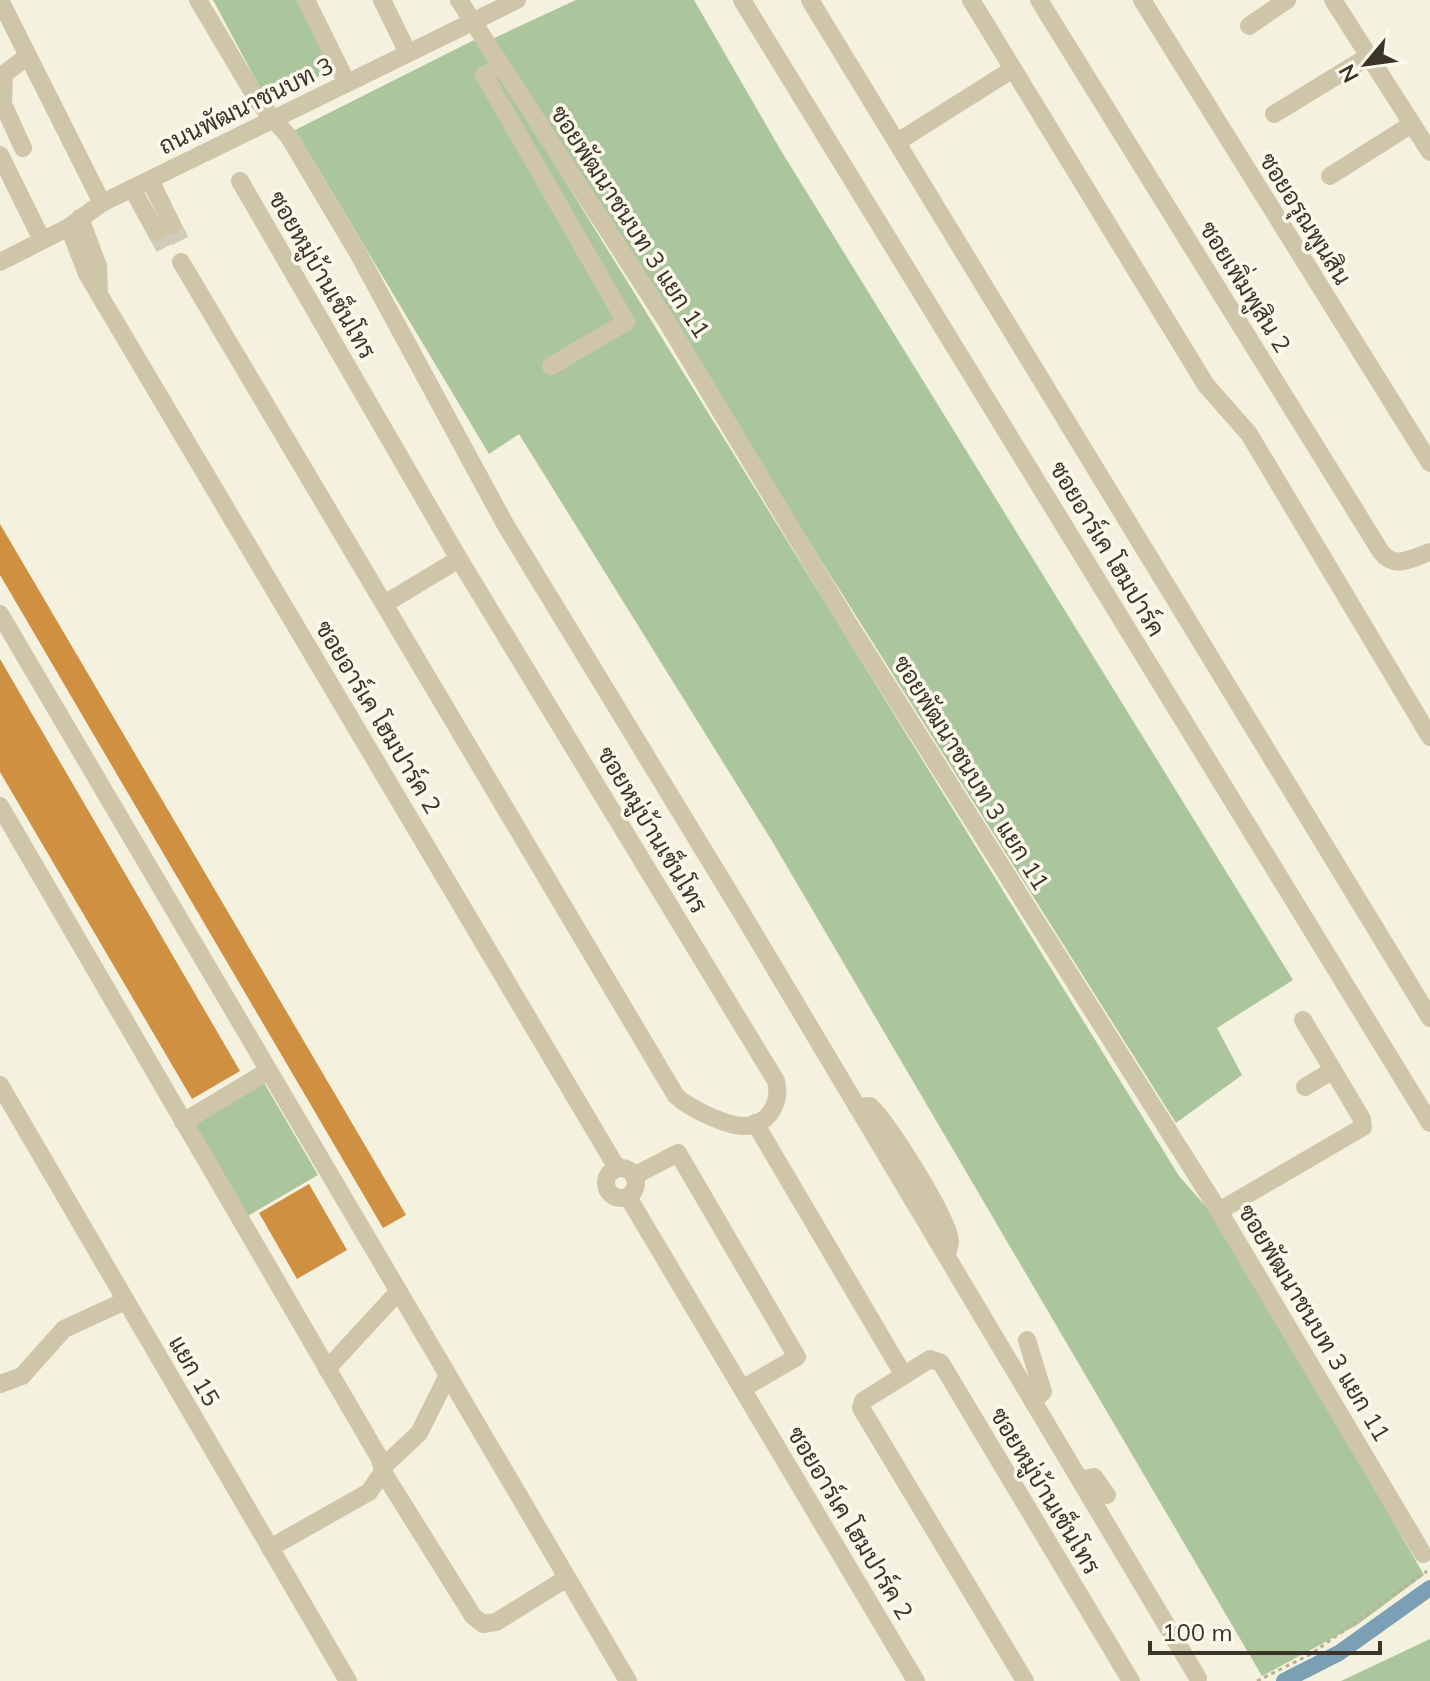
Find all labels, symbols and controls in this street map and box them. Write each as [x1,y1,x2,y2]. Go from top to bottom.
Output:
north arrow [1326,24,1406,104]
street label: ถนนพัฒนาชนบท 3 [153,50,338,160]
text: N [1332,60,1365,88]
street label: ซอยพัฒนาชนบท 3 แยก 11 [544,100,717,343]
street label: ซอยอรุณพูนสิน [1251,147,1358,292]
street label: ซอยหมู่บ้านเซ็นโทร [260,185,384,365]
street label: ซอยเพิ่มพูสิน 2 [1191,213,1301,359]
street label: ซอยอาร์เค โฮมปาร์ค [1044,455,1172,641]
street label: ซอยอาร์เค โฮมปาร์ค 2 [309,615,448,818]
street label: ซอยพัฒนาชนบท 3 แยก 11 [887,649,1056,895]
street label: ซอยหมู่บ้านเซ็นโทร [589,740,715,920]
street label: ซอยพัฒนาชนบท 3 แยก 11 [1232,1198,1398,1446]
street label: แยก 15 [163,1330,227,1411]
street label: ซอยหมู่บ้านเซ็นโทร [982,1401,1108,1581]
street label: ซอยอาร์เค โฮมปาร์ค 2 [781,1421,920,1624]
scale bar [1150,1605,1380,1655]
text: 100 m [1162,1617,1233,1647]

